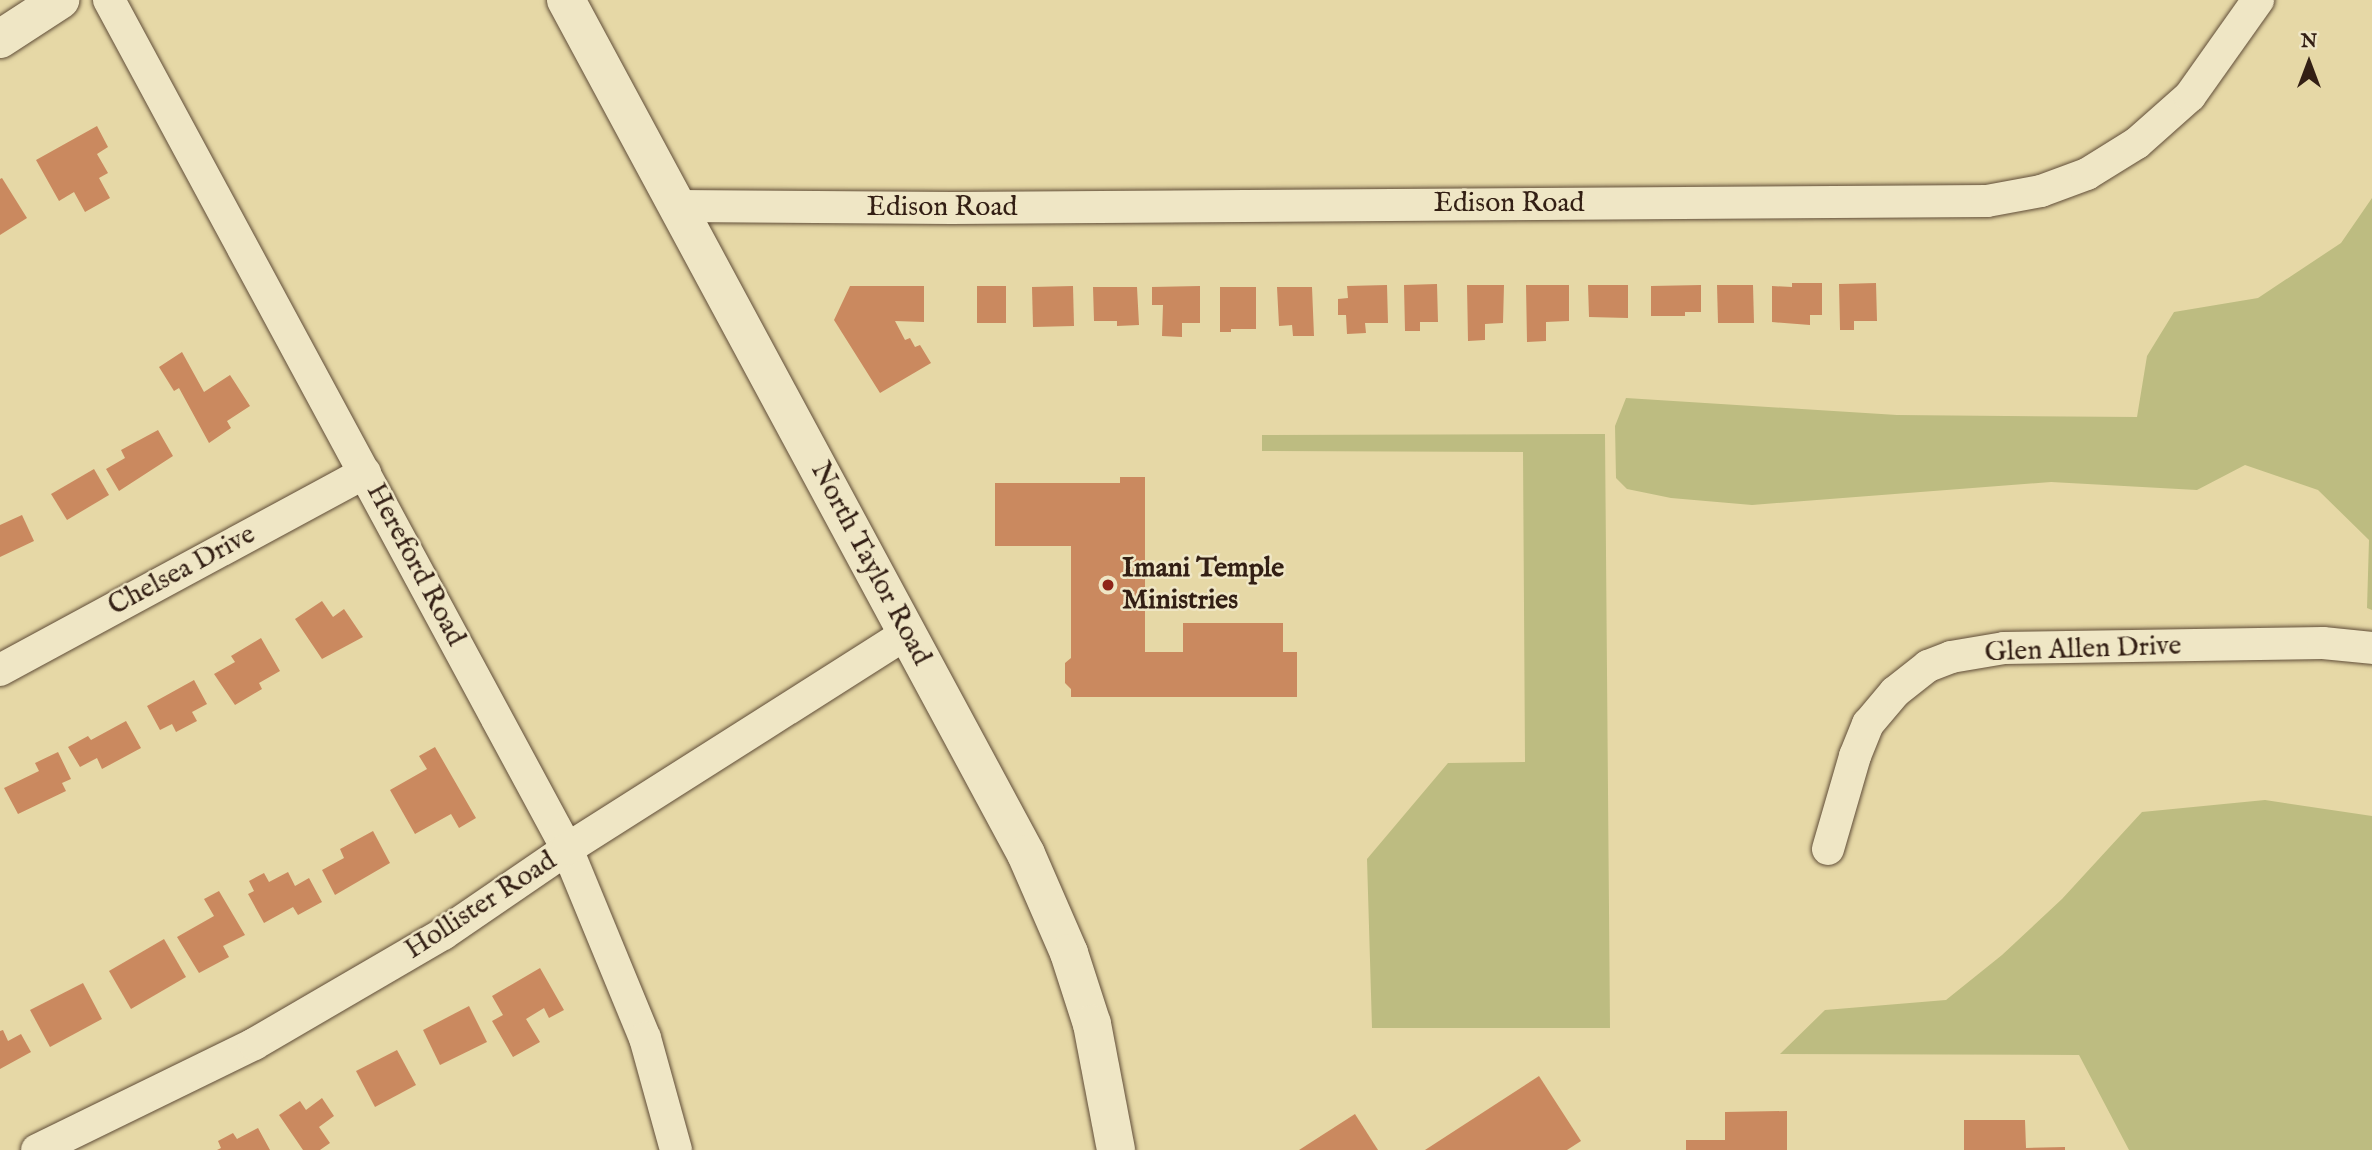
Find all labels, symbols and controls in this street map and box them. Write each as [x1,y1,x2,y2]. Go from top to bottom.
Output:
north arrow [2274,28,2344,98]
text: N [2301,30,2317,54]
street label: Edison Road [1434,187,1584,221]
street label: Edison Road [867,191,1017,225]
street label: North Taylor Road [802,457,938,671]
street label: Hereford Road [358,478,472,652]
street label: Chelsea Drive [103,518,261,624]
place label: Imani Temple Ministries [1122,552,1284,618]
marker: Imani Temple Ministries [1100,577,1116,593]
street label: Glen Allen Drive [1984,630,2182,670]
street label: Hollister Road [399,845,563,967]

